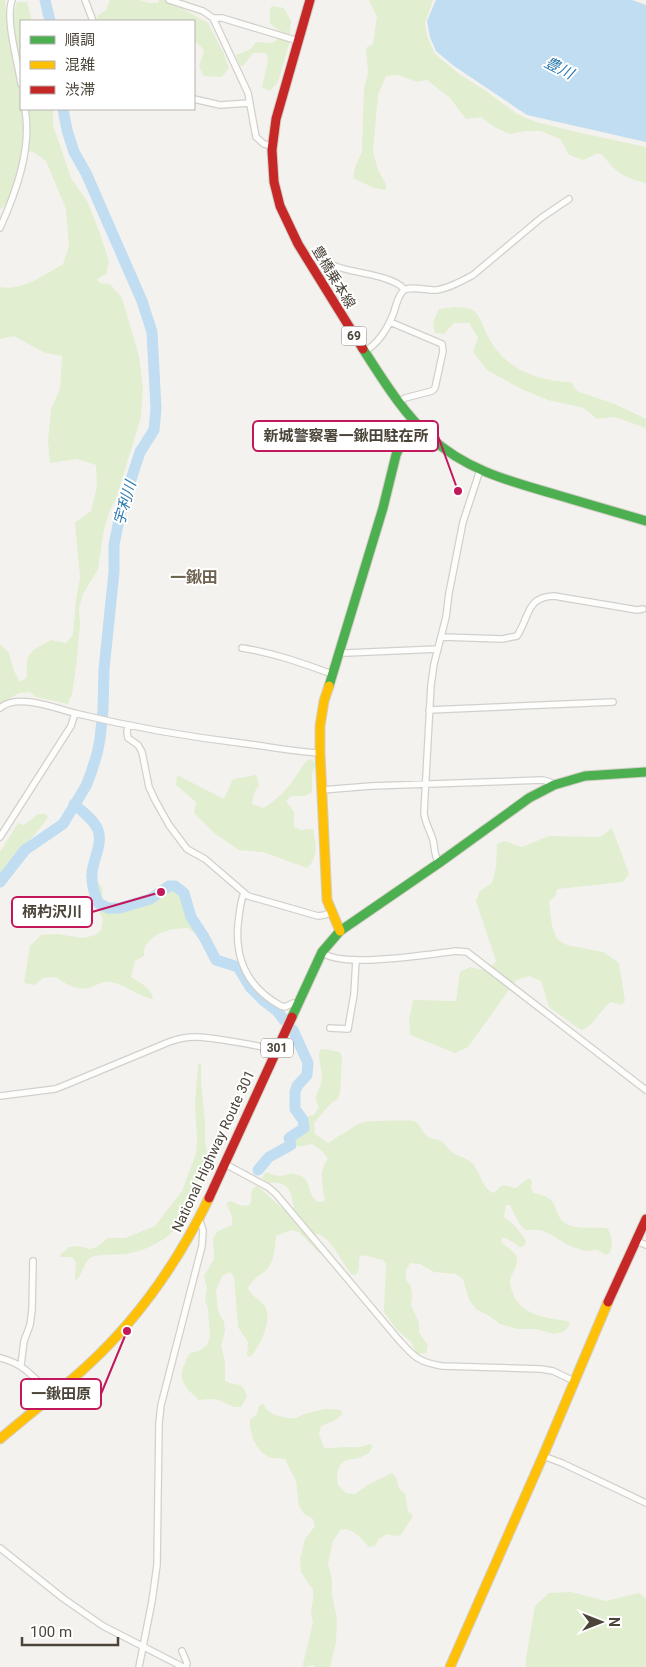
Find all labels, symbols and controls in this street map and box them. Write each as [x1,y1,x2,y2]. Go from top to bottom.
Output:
legend [20,20,195,110]
text: 順調 [65,31,95,49]
water label: 豊川 [542,53,578,84]
text: 混雑 [65,56,95,74]
text: 渋滞 [65,81,95,99]
street label: 豊橋乗本線 [309,243,359,311]
road number: 69 [342,326,366,346]
callout: 新城警察署一鍬田駐在所 [253,421,438,451]
text: 新城警察署一鍬田駐在所 [263,427,429,445]
water label: 宇利川 [110,477,140,527]
district label: 一鍬田 [170,568,218,587]
callout: 柄杓沢川 [12,897,92,927]
text: 柄杓沢川 [22,903,82,921]
road number: 301 [261,1038,293,1058]
street label: National Highway Route 301 [168,1068,258,1234]
callout: 一鍬田原 [21,1379,101,1409]
text: 一鍬田原 [31,1385,91,1403]
north arrow [576,1597,626,1647]
scale bar [22,1614,119,1646]
text: N [606,1617,622,1627]
text: 100 m [30,1623,72,1641]

